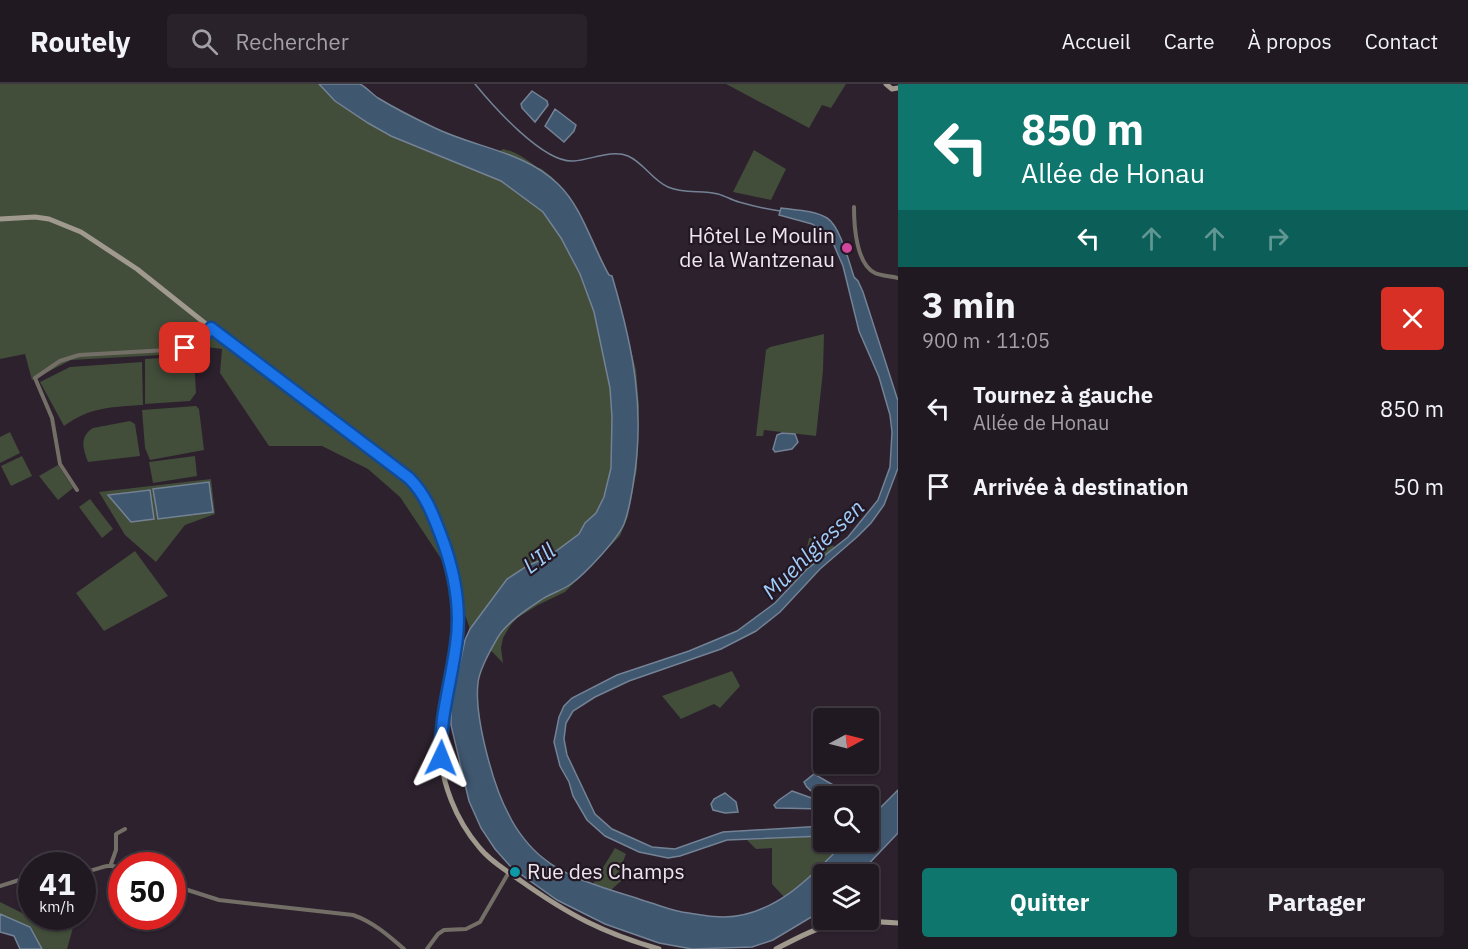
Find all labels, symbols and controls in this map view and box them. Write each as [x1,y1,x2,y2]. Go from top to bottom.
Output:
search box [167,14,587,68]
text: Routely [30,23,131,60]
icon: search [188,25,221,58]
text: Rechercher [236,27,349,56]
text: Accueil [1062,27,1131,55]
text: Carte [1164,27,1215,55]
text: À propos [1248,27,1332,55]
text: Contact [1365,27,1438,55]
text: 850 m [1021,102,1144,157]
icon: left [922,108,1000,186]
text: Allée de Honau [1021,155,1205,190]
place label: Hôtel Le Moulin de la Wantzenau [679,221,835,273]
icon: left [1072,222,1105,255]
icon: ahead [1135,222,1168,255]
icon: ahead [1198,222,1231,255]
icon: right [1261,222,1294,255]
marker: Hôtel Le Moulin de la Wantzenau [840,241,854,255]
text: 3 min [922,281,1016,328]
button: close [1381,287,1444,350]
pin [159,322,210,373]
text: 900 m · 11:05 [922,327,1050,354]
icon: arrive [168,331,201,364]
text: Tournez à gauche [973,380,1153,409]
icon: left [922,392,955,425]
text: 850 m [1380,394,1444,423]
text: Allée de Honau [973,409,1109,436]
icon: arrive [922,470,955,503]
text: Arrivée à destination [973,472,1189,501]
text: 50 m [1393,472,1444,501]
water label: Muehlgiessen [755,493,870,605]
water label: L'Ill [517,536,561,579]
north arrow [813,708,879,774]
map controls [813,708,879,930]
position arrow [409,726,473,790]
button: search [813,786,879,852]
speed limit sign: 50 [108,852,186,930]
place label: Rue des Champs [527,857,685,885]
text: 41 [39,864,75,903]
button: layers [813,864,879,930]
marker: Rue des Champs [508,865,522,879]
button: Quitter [922,868,1177,937]
button: Partager [1189,868,1444,937]
text: km/h [39,897,75,916]

